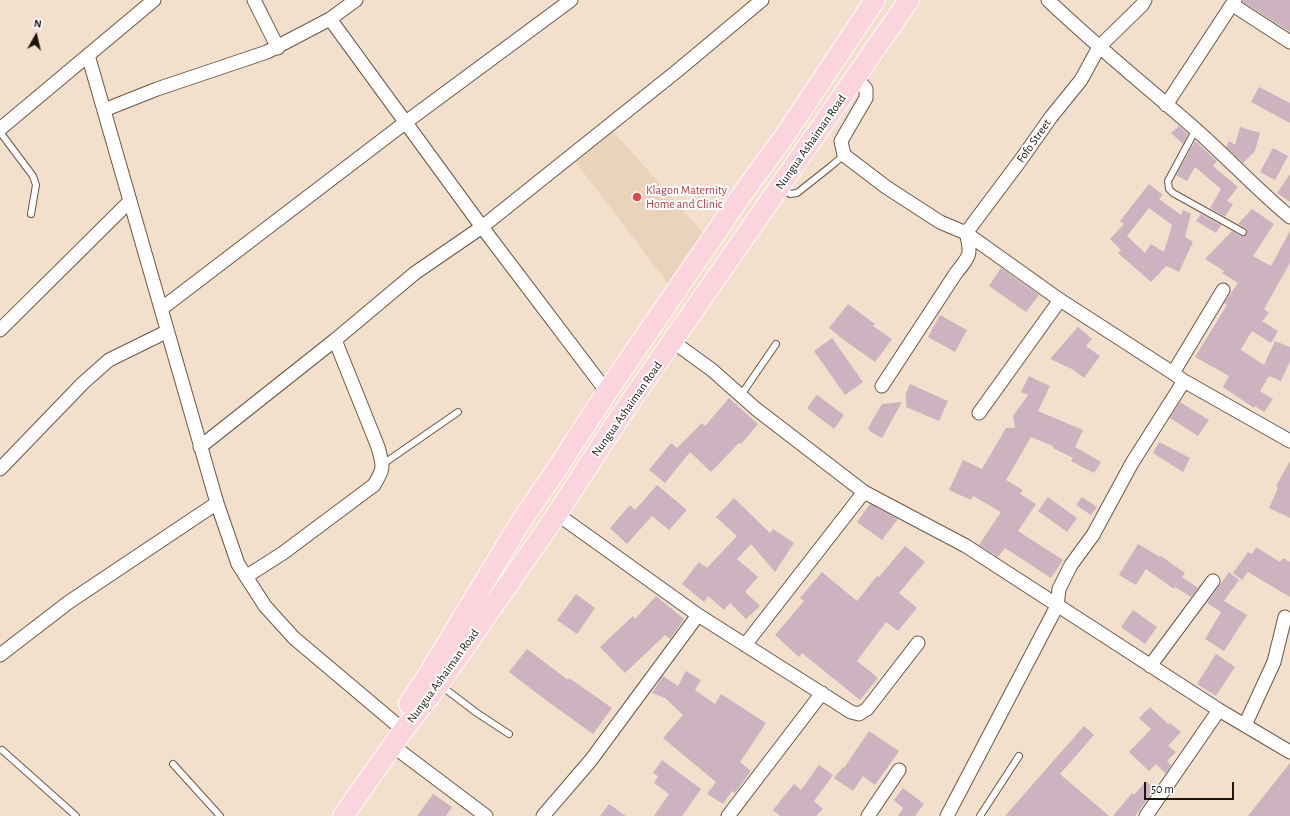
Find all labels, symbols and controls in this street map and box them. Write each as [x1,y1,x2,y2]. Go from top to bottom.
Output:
north arrow [16,16,56,56]
text: N [33,18,42,30]
street label: Nungua Ashaiman Road [773,92,849,192]
street label: Fofo Street [1014,116,1054,166]
place label: Klagon Maternity Home and Clinic [646,183,727,211]
marker: Klagon Maternity Home and Clinic [631,191,643,203]
street label: Nungua Ashaiman Road [589,359,665,459]
street label: Nungua Ashaiman Road [404,626,482,726]
scale bar [1146,774,1236,800]
text: 50 m [1151,783,1174,795]

